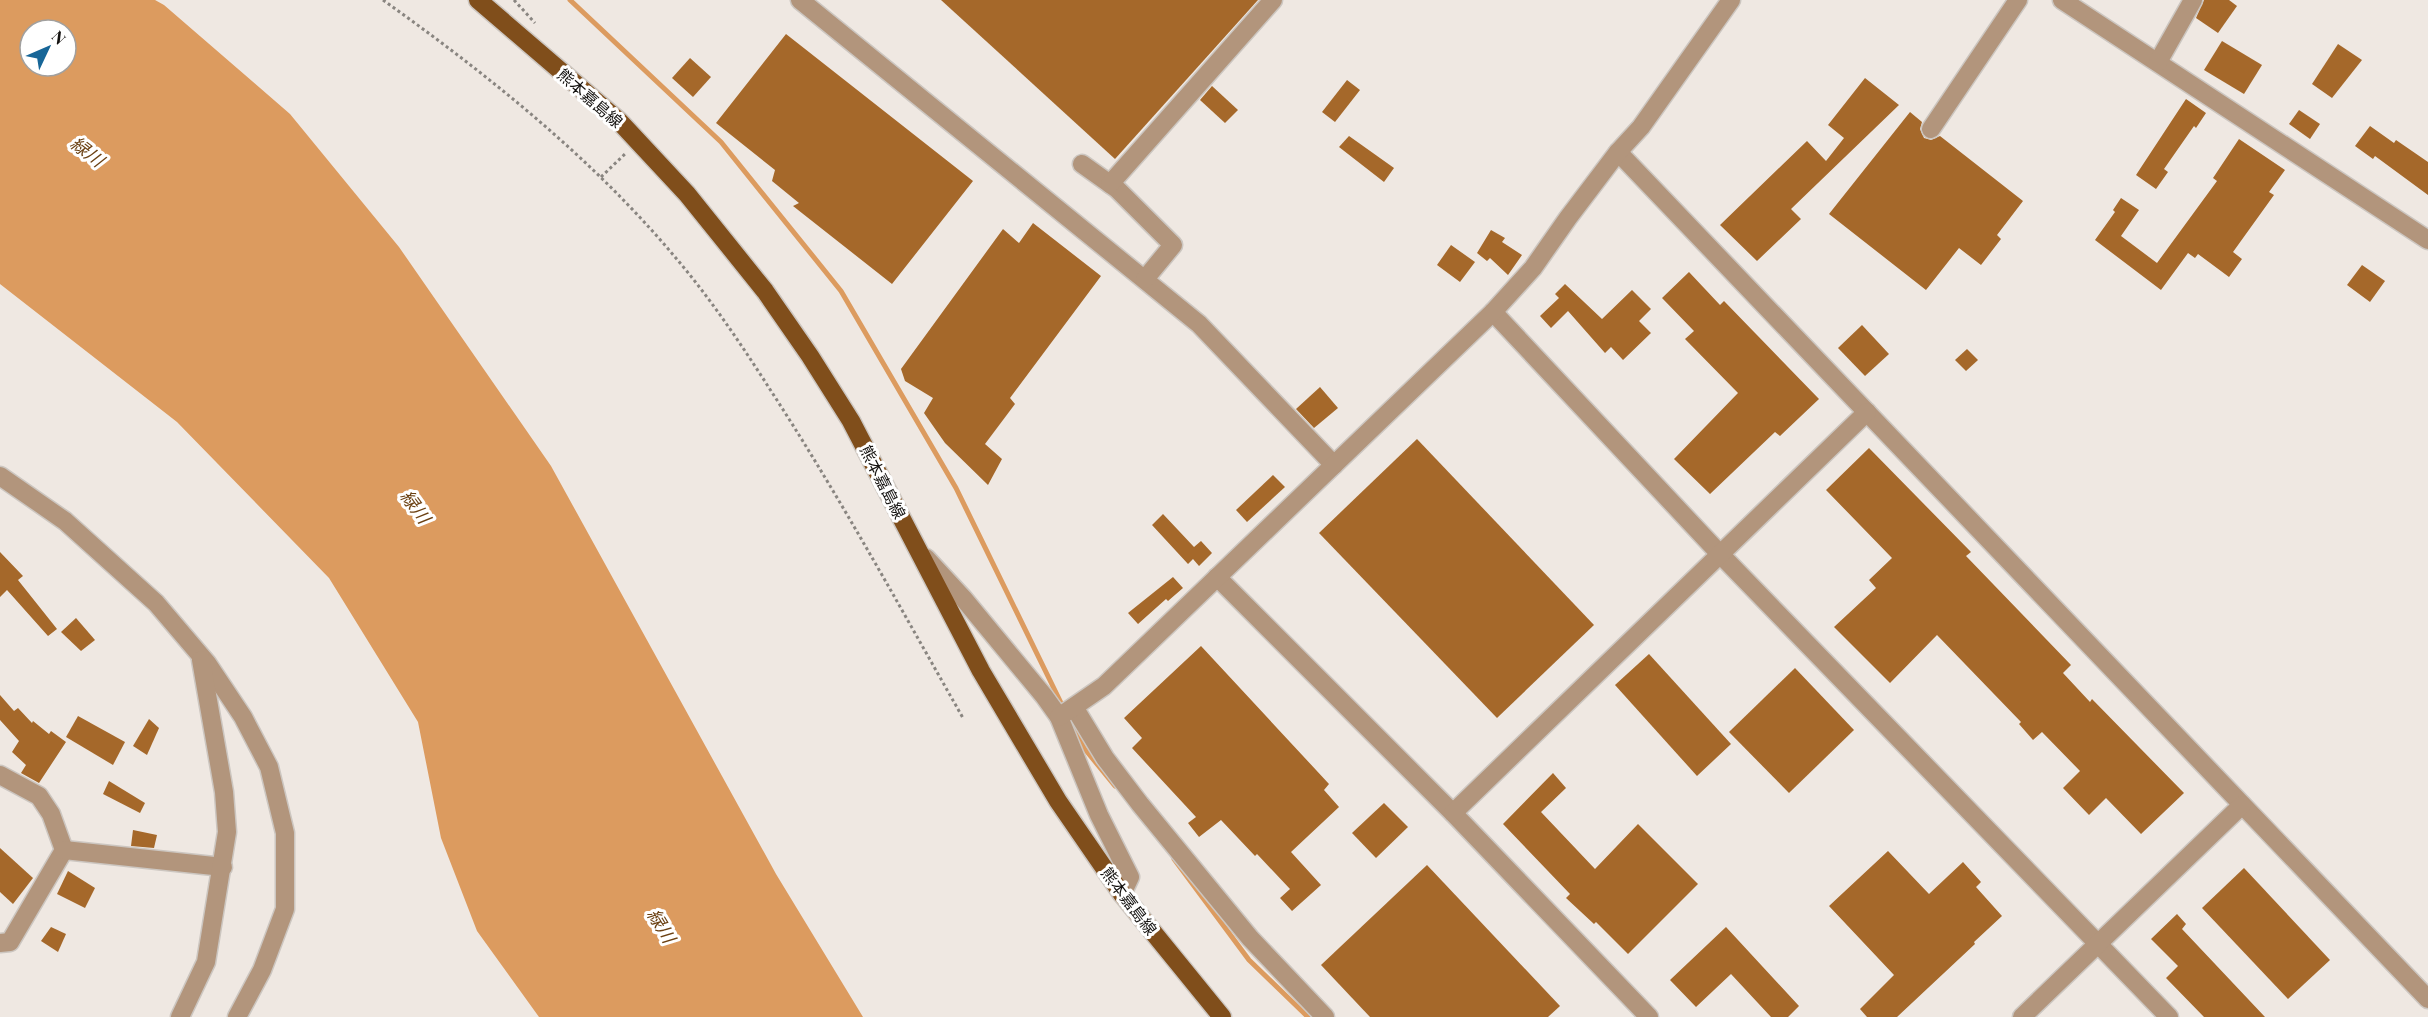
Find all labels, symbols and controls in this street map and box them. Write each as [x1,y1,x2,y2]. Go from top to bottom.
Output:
north arrow [18,18,78,78]
text: N [48,26,71,49]
street label: 熊本嘉島線 [553,63,627,132]
water label: 緑川 [66,131,111,173]
street label: 熊本嘉島線 [856,441,911,522]
water label: 緑川 [396,485,437,530]
street label: 熊本嘉島線 [1097,862,1162,939]
water label: 緑川 [642,904,682,949]

